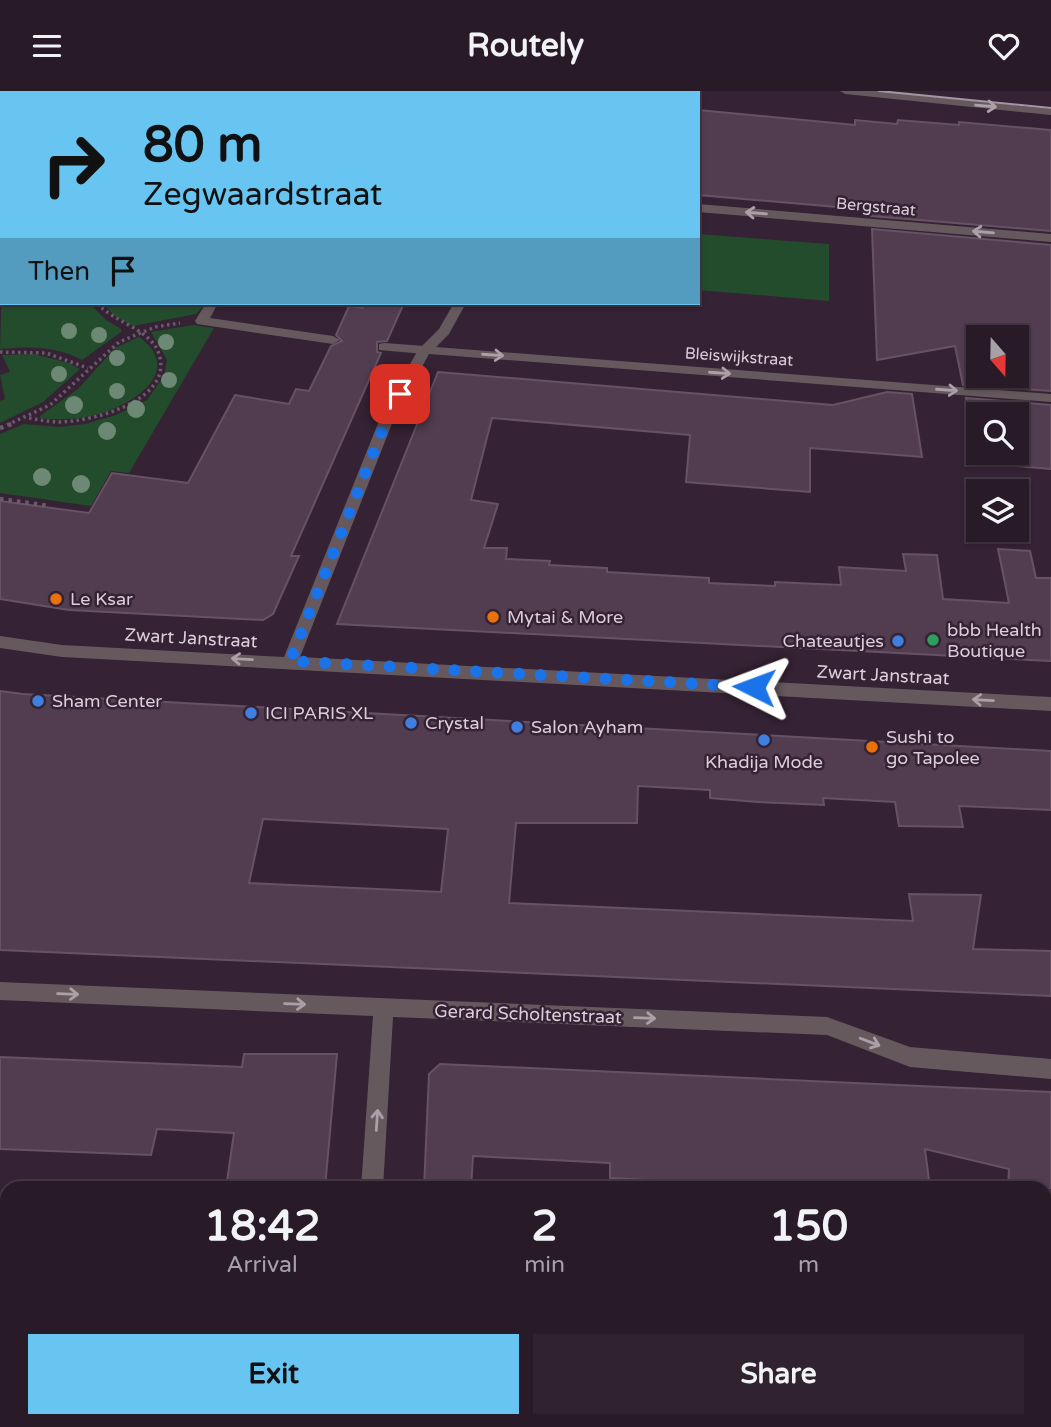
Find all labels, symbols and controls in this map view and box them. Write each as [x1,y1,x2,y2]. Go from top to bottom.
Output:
icon: menu [28,27,66,65]
text: Routely [467,27,584,65]
icon: heart [985,27,1023,65]
one-way arrow [974,100,996,113]
text: 80 m [143,116,262,175]
icon: right [28,119,119,210]
text: Zegwaardstraat [143,176,382,214]
street label: Bergstraat [835,194,917,220]
one-way arrow [746,206,768,219]
one-way arrow [972,225,995,238]
icon: arrive [104,252,142,290]
text: Then [28,256,90,287]
north arrow [966,325,1029,389]
map controls [966,325,1029,542]
street label: Bleiswijkstraat [684,343,794,371]
one-way arrow [481,349,504,362]
pin [370,364,430,424]
one-way arrow [708,367,731,380]
icon: arrive [381,375,419,413]
one-way arrow [935,384,958,397]
button: search [966,402,1029,465]
button: layers [966,479,1029,542]
place label: Le Ksar [70,588,133,610]
marker: Le Ksar [48,591,64,607]
place label: Mytai & More [507,606,623,628]
marker: Mytai & More [485,609,501,625]
place label: bbb Health Boutique [947,619,1042,662]
street label: Zwart Janstraat [124,624,258,652]
place label: Chateautjes [782,630,884,652]
marker: bbb Health Boutique [925,632,941,648]
marker: Chateautjes [890,633,906,649]
position arrow [717,650,791,724]
one-way arrow [231,653,254,666]
street label: Zwart Janstraat [816,661,950,689]
place label: Sham Center [52,690,162,712]
marker: Sham Center [30,693,46,709]
one-way arrow [972,693,995,706]
place label: ICI PARIS XL [265,702,374,724]
marker: ICI PARIS XL [243,705,259,721]
place label: Crystal [425,712,484,734]
marker: Crystal [403,715,419,731]
place label: Salon Ayham [531,716,643,738]
marker: Salon Ayham [509,719,525,735]
place label: Sushi to go Tapolee [886,726,980,769]
marker: Khadija Mode [756,732,772,748]
marker: Sushi to go Tapolee [864,739,880,755]
place label: Khadija Mode [705,751,823,773]
one-way arrow [56,987,79,1000]
one-way arrow [284,997,307,1010]
street label: Gerard Scholtenstraat [434,1000,622,1028]
one-way arrow [633,1012,656,1025]
one-way arrow [858,1037,880,1049]
one-way arrow [371,1109,384,1132]
text: 18:42 [204,1201,320,1252]
text: 2 [531,1201,558,1252]
text: 150 [769,1201,848,1252]
text: Arrival [227,1251,298,1279]
text: min [524,1251,565,1279]
text: m [798,1251,819,1279]
button: Exit [28,1334,519,1414]
button: Share [533,1334,1024,1414]

